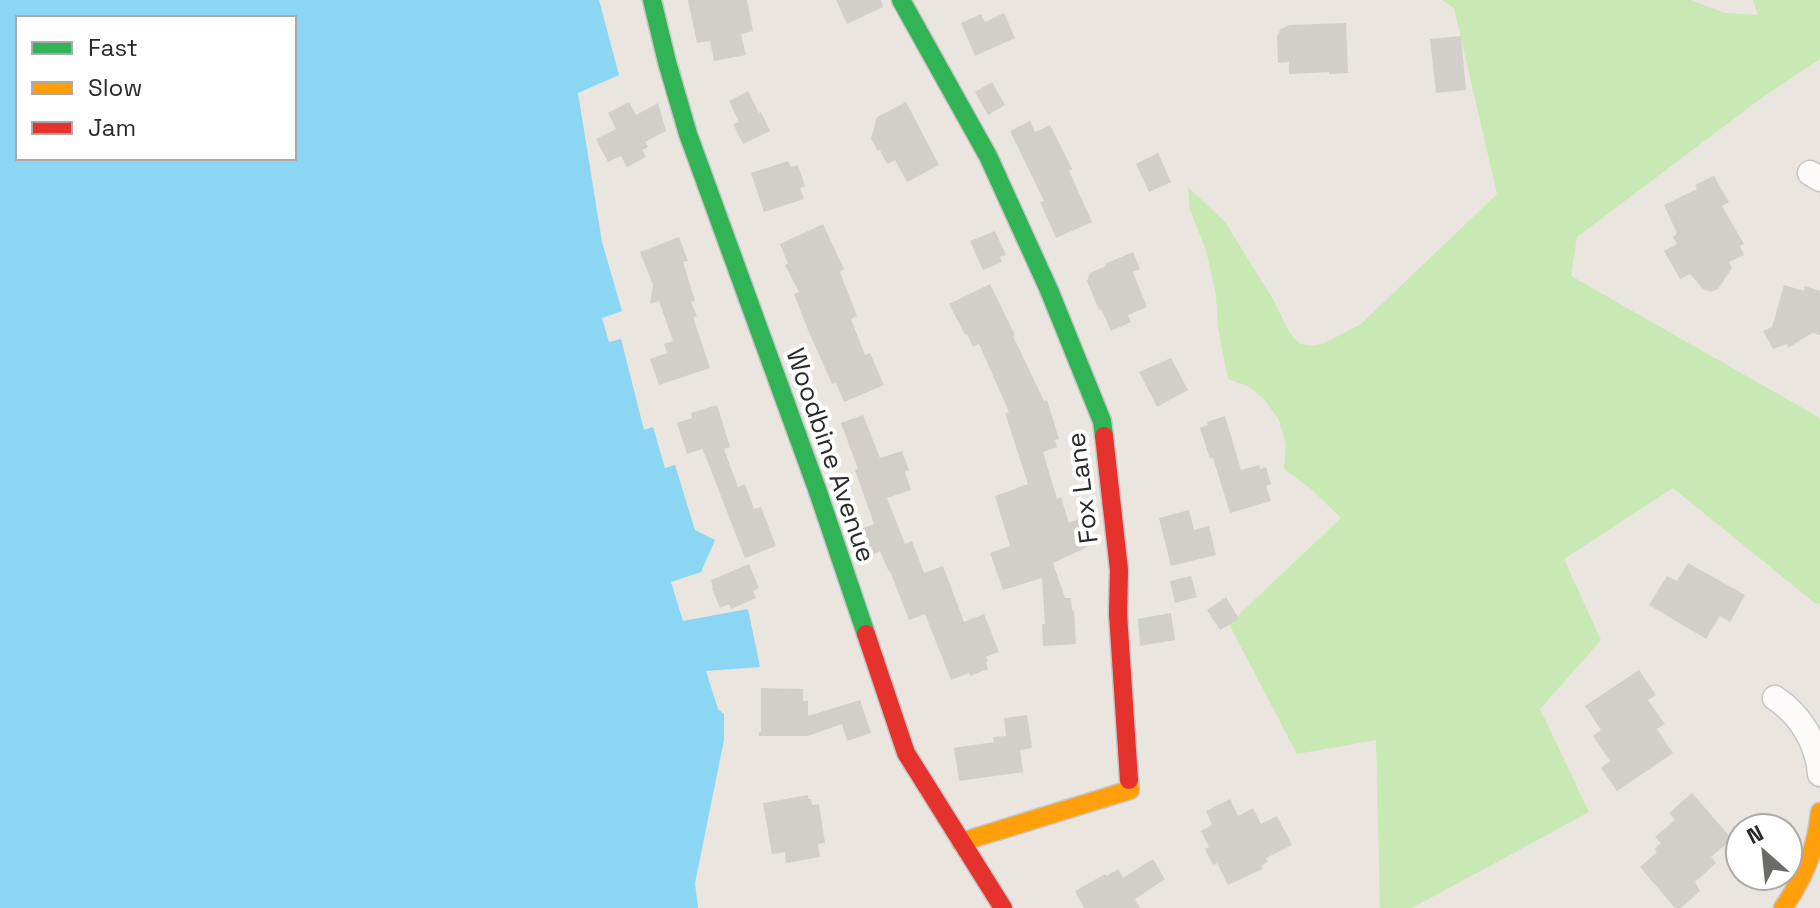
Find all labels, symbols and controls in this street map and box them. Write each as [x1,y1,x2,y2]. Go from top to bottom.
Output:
legend [16,16,296,160]
text: Fast [88,32,138,63]
text: Slow [88,72,142,103]
text: Jam [88,112,136,143]
street label: Woodbine Avenue [778,344,884,566]
street label: Fox Lane [1058,431,1106,545]
north arrow [1724,812,1804,892]
text: N [1742,818,1768,850]

